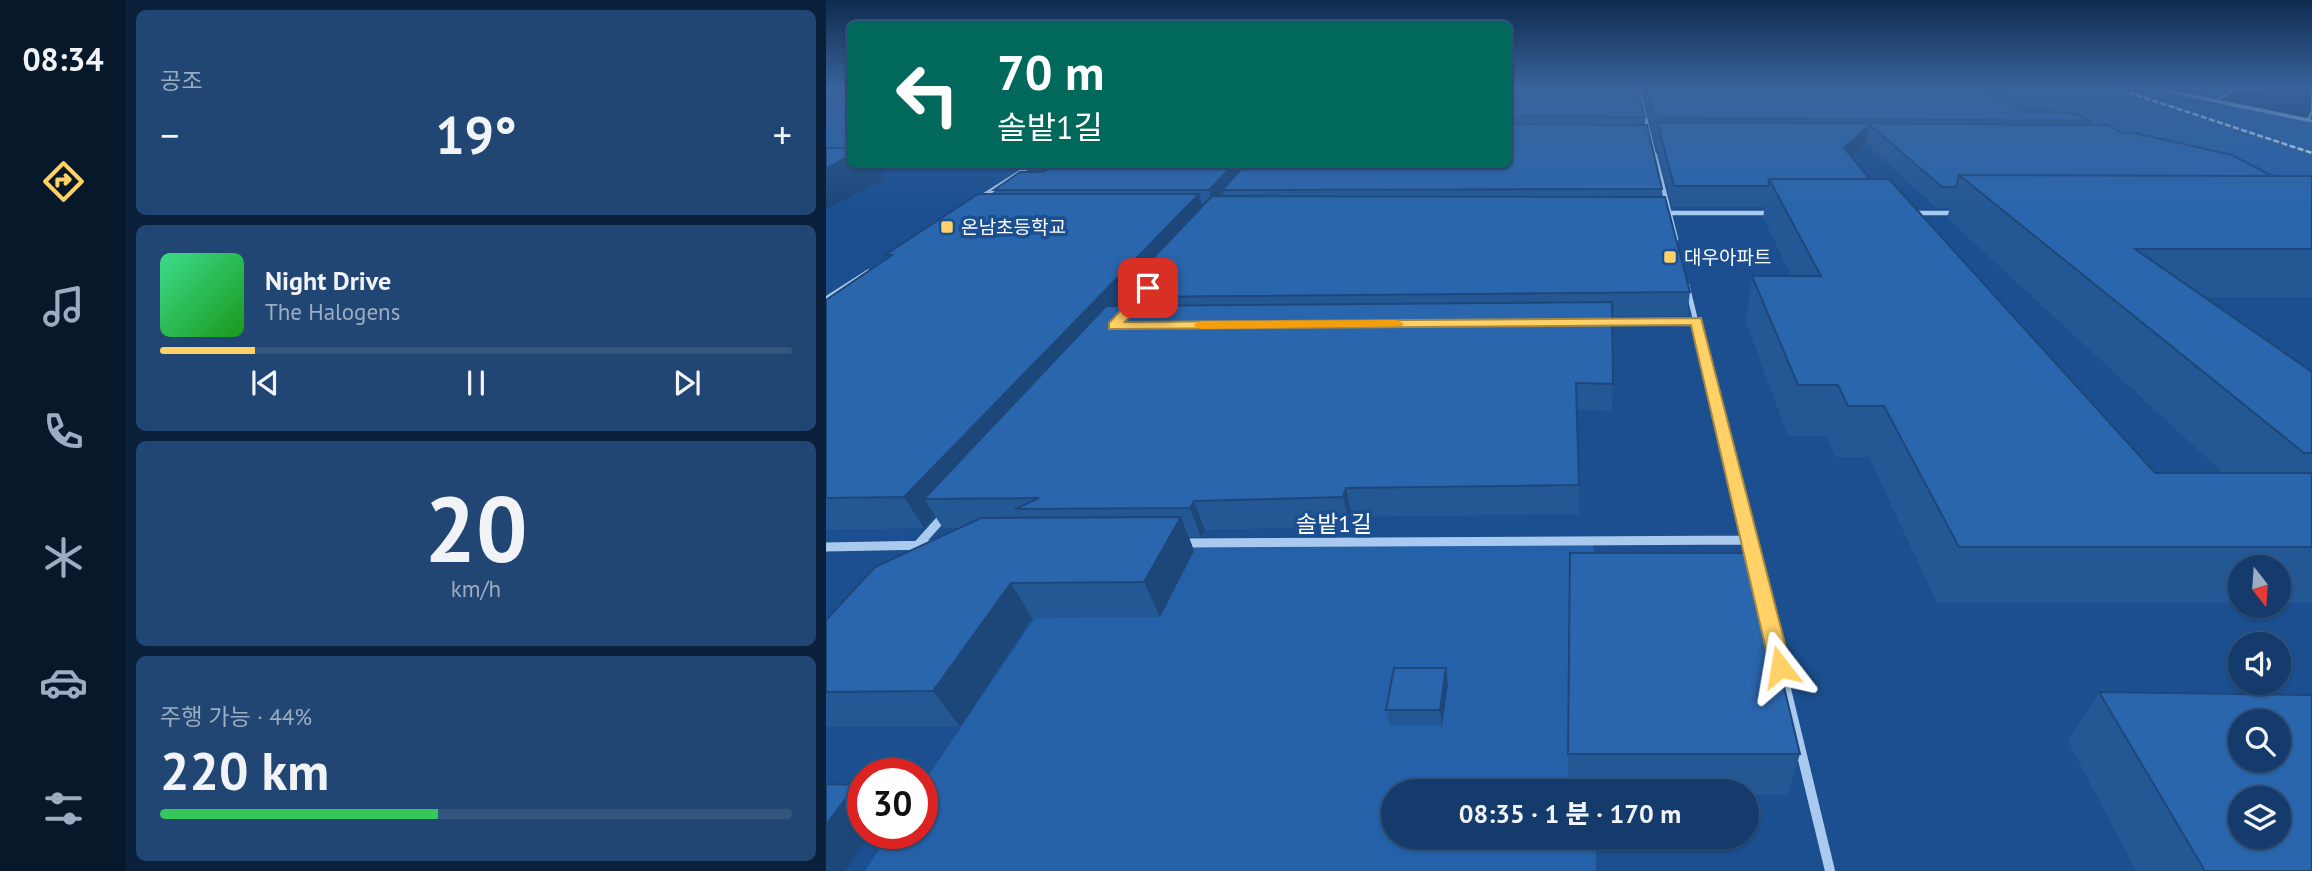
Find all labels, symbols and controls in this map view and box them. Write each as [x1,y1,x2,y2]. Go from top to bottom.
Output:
text: 08:34 [22,38,104,80]
text: 70 m [997,40,1104,104]
icon: left [882,49,973,140]
text: 공조 [160,66,202,95]
text: 19° [435,101,517,168]
text: 솔밭1길 [997,106,1103,148]
text: − [160,110,179,159]
text: + [773,110,792,159]
icon: directions [39,157,88,206]
place label: 온남초등학교 [961,215,1066,239]
marker: 온남초등학교 [939,219,955,235]
place label: 대우아파트 [1684,245,1771,269]
marker: 대우아파트 [1662,249,1678,265]
pin [1118,258,1178,318]
text: Night Drive [265,264,391,297]
icon: arrive [1129,269,1167,307]
icon: music [39,282,88,331]
text: The Halogens [265,297,400,326]
icon: previous [246,364,284,402]
icon: pause [457,364,495,402]
icon: next [668,364,706,402]
icon: phone [39,407,88,456]
text: 20 [424,469,528,587]
street label: 솔밭1길 [1296,509,1372,538]
icon: climate [39,533,88,582]
north arrow [2228,555,2291,618]
map controls [2228,555,2291,849]
text: km/h [451,574,501,603]
position arrow [1743,630,1817,704]
button: sound [2228,632,2291,695]
icon: car [39,658,88,707]
text: 주행 가능 · 44% [160,702,312,731]
button: search [2228,709,2291,772]
text: 220 km [160,737,329,804]
speed limit sign: 30 [847,758,938,849]
icon: filters [39,784,88,833]
button: layers [2228,786,2291,849]
text: 08:35 · 1 분 · 170 m [1459,797,1681,830]

